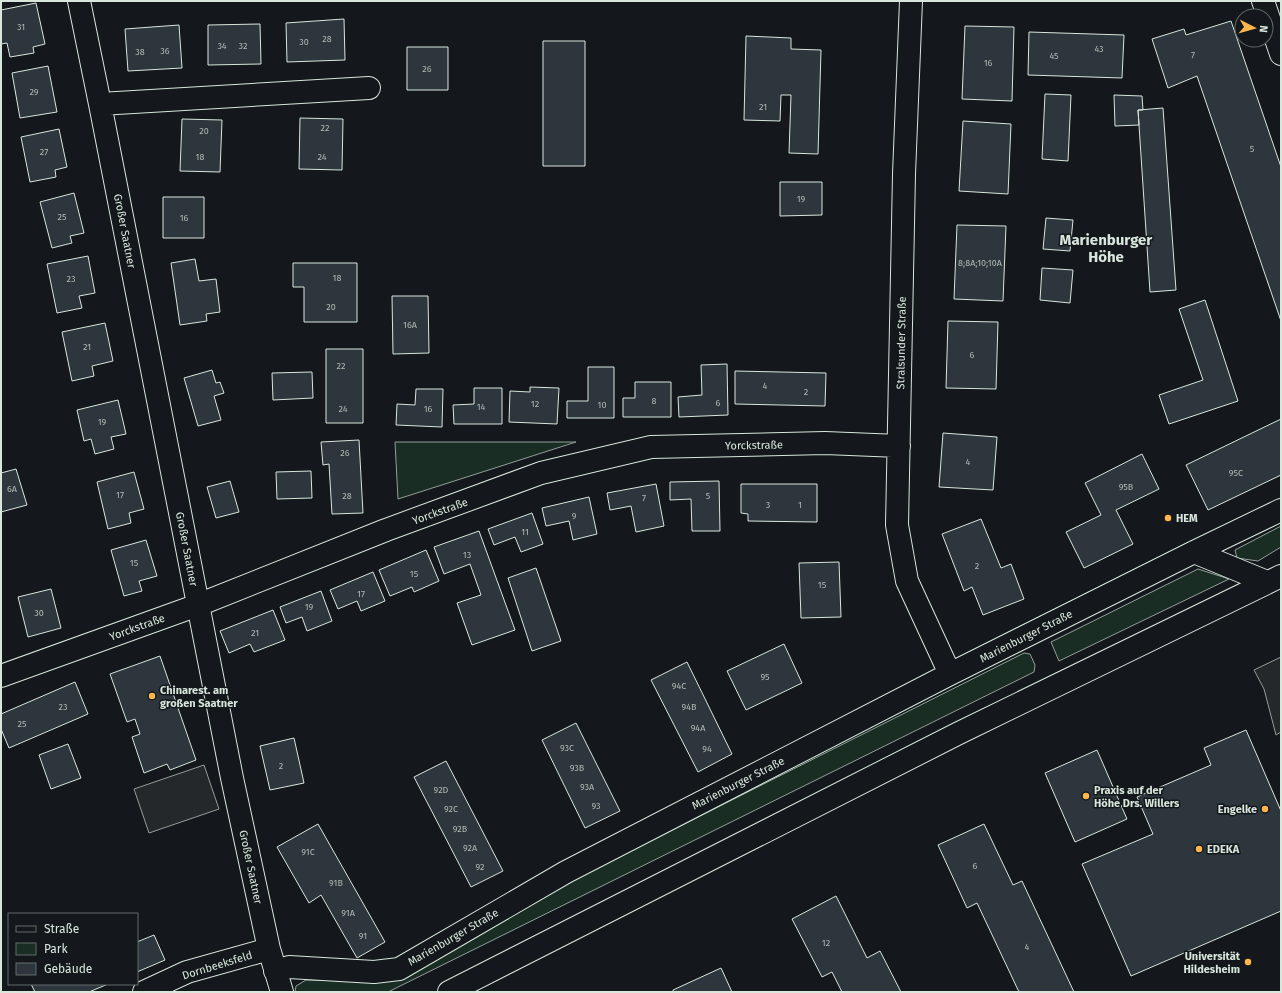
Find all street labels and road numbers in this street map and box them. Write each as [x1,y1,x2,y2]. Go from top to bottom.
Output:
street label: Großer Saatner [111,193,138,270]
street label: Stralsunder Straße [894,296,909,390]
street label: Yorckstraße [725,438,783,453]
street label: Yorckstraße [411,495,470,528]
street label: Großer Saatner [173,511,200,588]
street label: Marienburger Straße [978,607,1075,665]
street label: Yorckstraße [108,611,167,644]
street label: Marienburger Straße [690,754,787,812]
street label: Großer Saatner [236,829,265,906]
street label: Marienburger Straße [406,906,501,969]
street label: Dornbeeksfeld [180,949,254,982]

